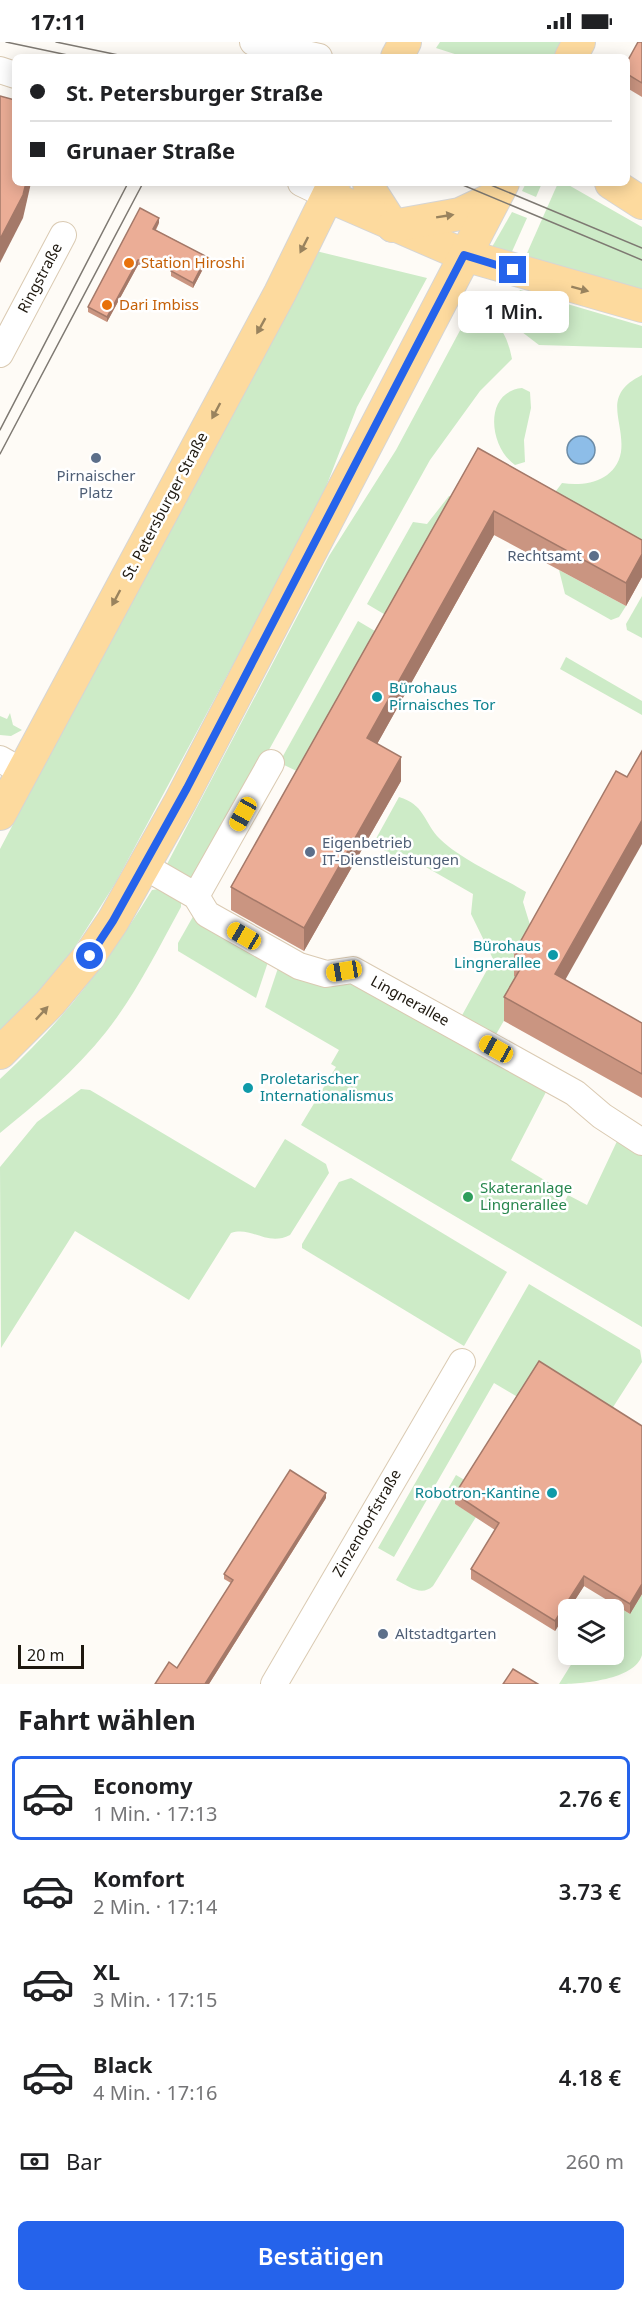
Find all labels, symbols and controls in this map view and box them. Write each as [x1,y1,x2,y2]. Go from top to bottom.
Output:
text: 17:11 [30,6,87,36]
text: St. Petersburger Straße [66,77,323,107]
text: Grunaer Straße [66,135,235,165]
one-way arrow [435,211,454,220]
one-way arrow [300,236,309,253]
street label: Ringstraße [12,239,66,316]
place label: Station Hiroshi [141,252,245,272]
marker: Station Hiroshi [122,256,136,270]
route end [499,256,526,283]
one-way arrow [572,285,590,294]
callout: 1 Min. [458,291,568,333]
place label: Dari Imbiss [119,294,199,314]
marker: Dari Imbiss [100,298,114,312]
text: 1 Min. [484,298,543,325]
one-way arrow [256,318,266,335]
one-way arrow [211,402,221,420]
street label: St. Petersburger Straße [117,428,212,583]
marker: Pirnaischer Platz [89,451,103,465]
place label: Pirnaischer Platz [56,465,136,502]
place label: Rechtsamt [507,545,583,565]
marker: Rechtsamt [587,549,601,563]
one-way arrow [111,589,121,606]
place label: Bürohaus Pirnaisches Tor [389,677,495,714]
marker: Bürohaus Pirnaisches Tor [370,690,384,704]
car [226,794,260,834]
place label: Eigenbetrieb IT-Dienstleistungen [322,832,459,869]
marker: Eigenbetrieb IT-Dienstleistungen [303,845,317,859]
car [224,919,264,953]
place label: Bürohaus Lingnerallee [454,935,541,972]
route start [76,942,103,969]
marker: Bürohaus Lingnerallee [546,948,560,962]
car [325,959,363,983]
street label: Lingnerallee [368,970,453,1030]
one-way arrow [35,1006,48,1021]
car [476,1032,516,1066]
place label: Proletarischer Internationalismus [260,1068,394,1105]
marker: Proletarischer Internationalismus [241,1081,255,1095]
place label: Skateranlage Lingnerallee [480,1177,572,1214]
marker: Skateranlage Lingnerallee [461,1190,475,1204]
street label: Zinzendorfstraße [327,1465,405,1580]
place label: Robotron-Kantine [415,1482,540,1502]
marker: Robotron-Kantine [545,1486,559,1500]
map controls [558,1599,624,1665]
button: layers [558,1599,624,1665]
place label: Altstadtgarten [395,1623,497,1643]
marker: Altstadtgarten [376,1627,390,1641]
scale bar [18,1642,84,1670]
text: 20 m [27,1644,64,1666]
text: Fahrt wählen [18,1701,196,1738]
text: Economy [93,1770,192,1800]
icon: car [21,1771,75,1825]
text: 2.76 € [559,1783,621,1813]
text: 1 Min. · 17:13 [93,1800,218,1827]
text: Komfort [93,1863,184,1893]
icon: car [21,1864,75,1918]
text: 3.73 € [559,1876,621,1906]
text: 2 Min. · 17:14 [93,1893,218,1920]
text: XL [93,1956,120,1986]
icon: car [21,1957,75,2011]
text: 4.70 € [559,1969,621,1999]
text: 3 Min. · 17:15 [93,1986,218,2013]
text: Black [93,2049,152,2079]
icon: car [21,2050,75,2104]
text: 4.18 € [559,2062,621,2092]
text: 4 Min. · 17:16 [93,2079,218,2106]
icon: cash [18,2145,51,2178]
text: Bar [66,2146,102,2176]
text: 260 m [566,2148,624,2175]
button: Bestätigen [18,2221,624,2290]

